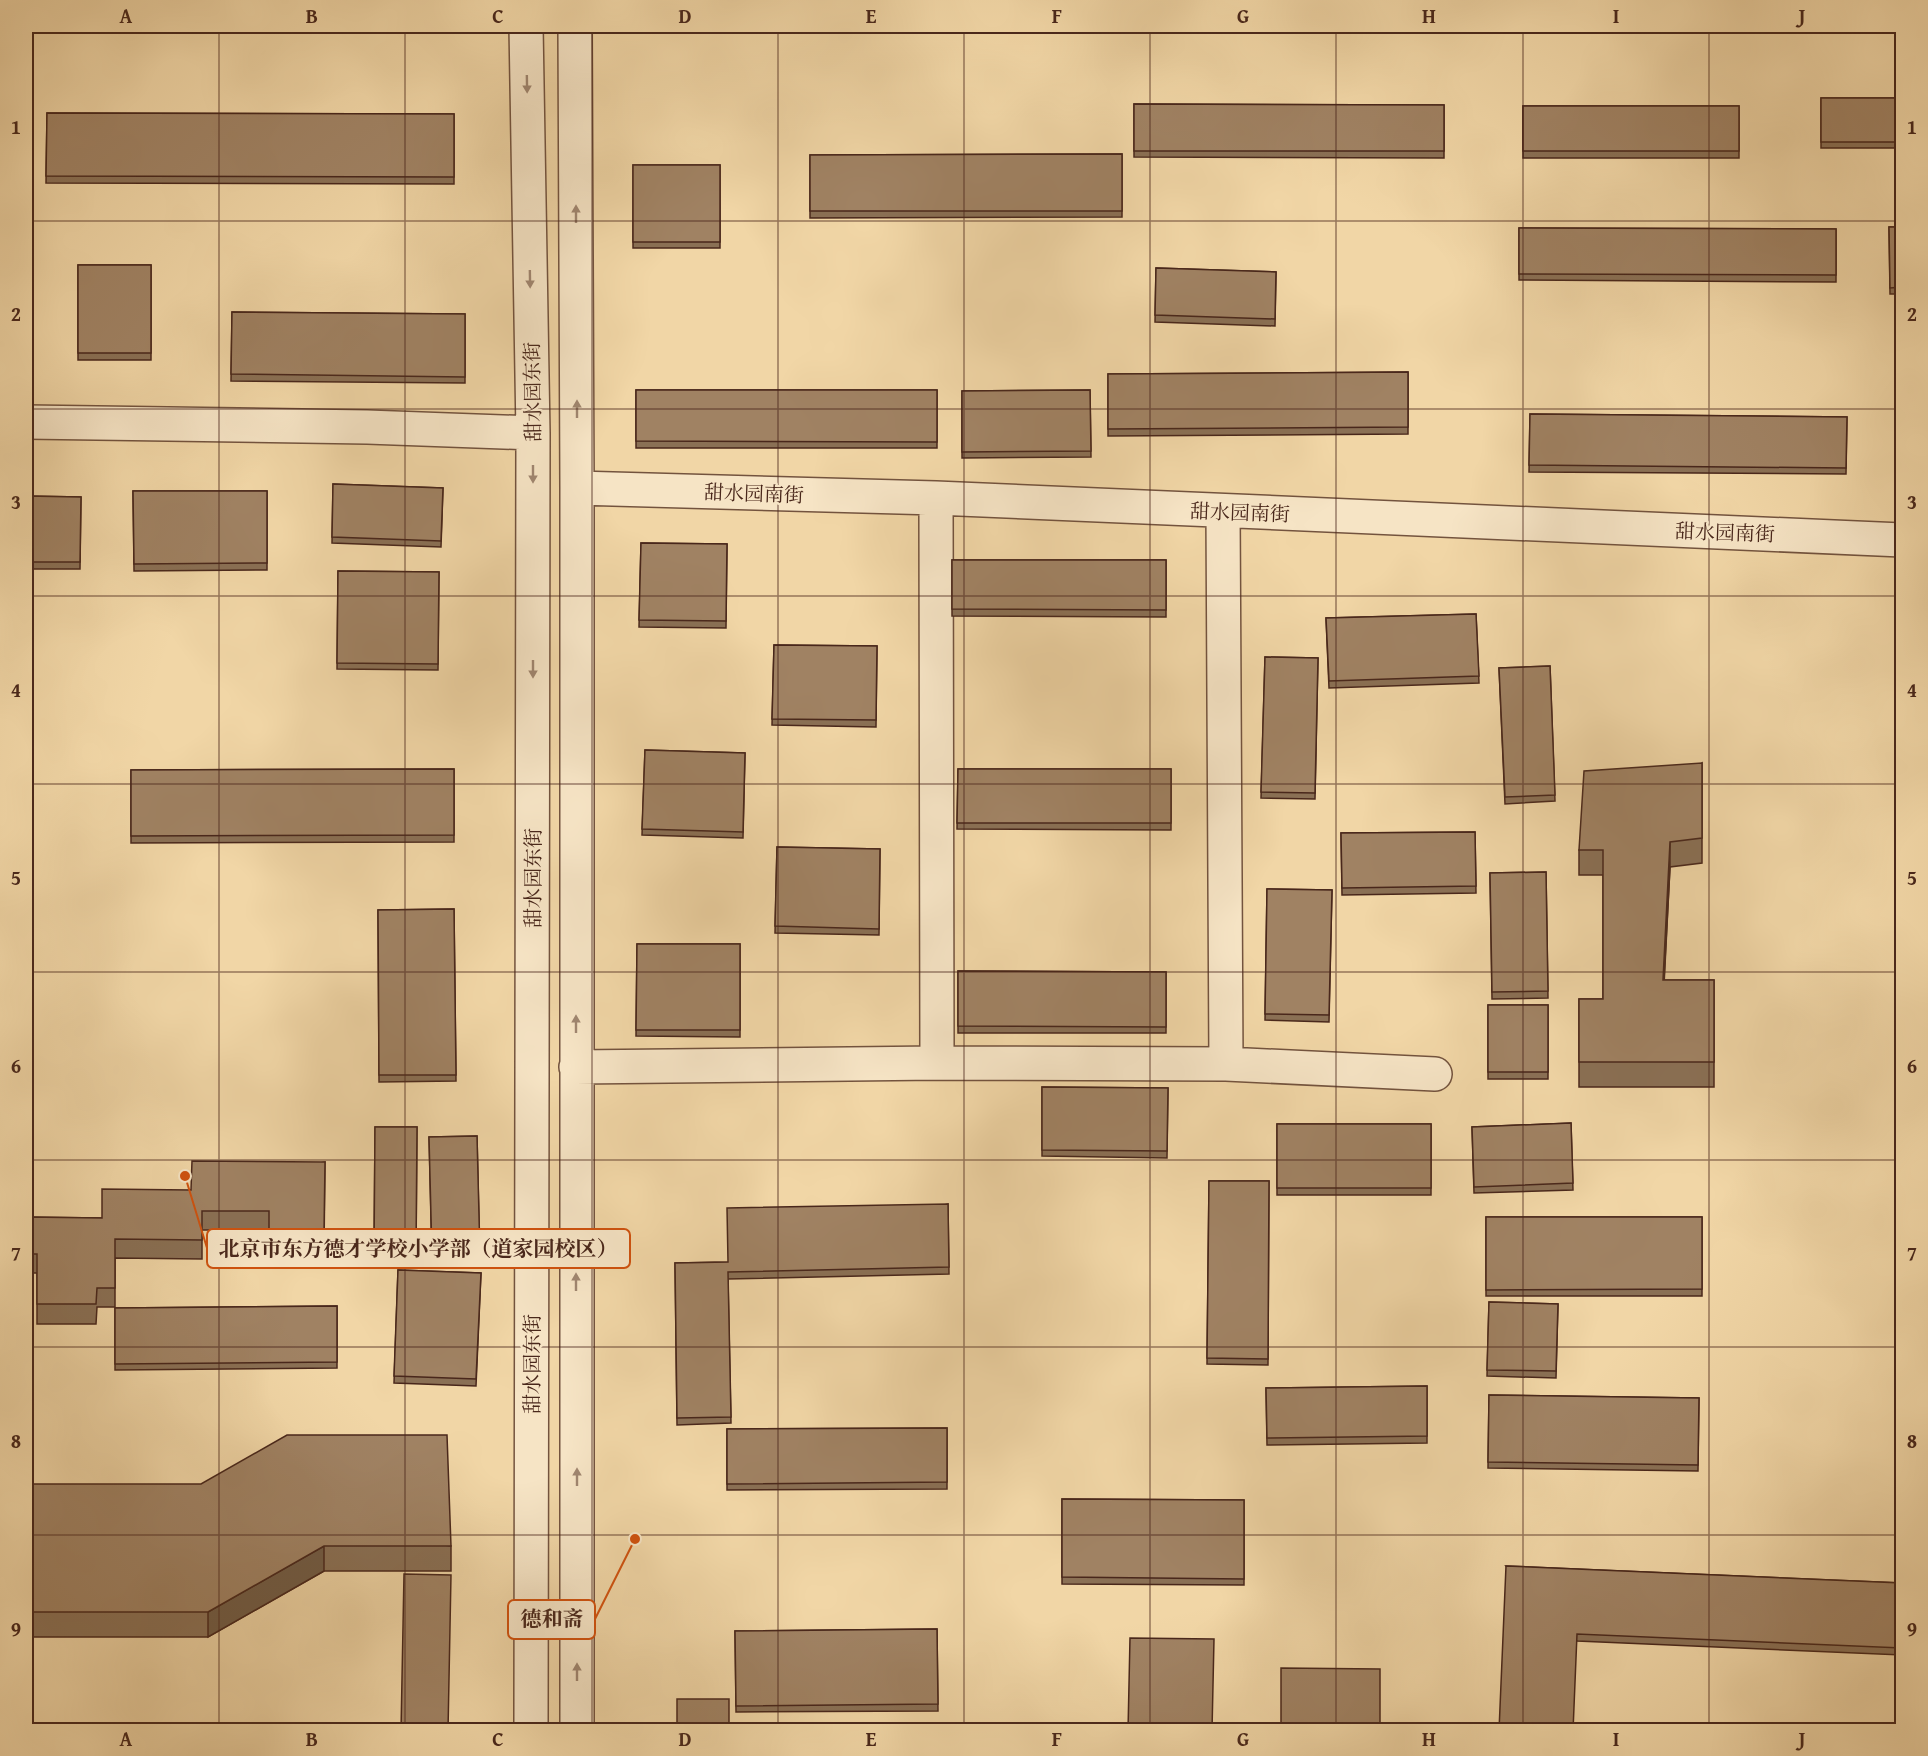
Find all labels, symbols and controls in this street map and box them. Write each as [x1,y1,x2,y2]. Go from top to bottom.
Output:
text: A [120,1,133,30]
text: B [306,1,318,30]
text: C [492,1,504,30]
text: D [678,1,692,30]
text: E [866,1,877,30]
text: F [1052,1,1062,30]
text: G [1237,1,1249,30]
text: H [1422,1,1436,30]
text: I [1613,1,1619,30]
text: J [1796,1,1806,30]
one-way arrow [523,74,532,93]
text: 1 [11,112,21,141]
text: 1 [1907,112,1917,141]
one-way arrow [571,204,581,223]
one-way arrow [526,269,535,288]
text: 2 [11,299,21,328]
text: 2 [1907,299,1917,328]
street label: 甜水园东街 [517,342,547,442]
one-way arrow [572,399,582,418]
one-way arrow [528,464,538,483]
street label: 甜水园南街 [704,477,804,509]
text: 3 [11,487,21,516]
text: 3 [1907,487,1917,516]
street label: 甜水园南街 [1190,496,1290,528]
street label: 甜水园南街 [1675,516,1775,548]
one-way arrow [528,659,537,678]
text: 4 [11,675,21,704]
text: 4 [1907,675,1917,704]
street label: 甜水园东街 [518,828,547,928]
text: 5 [11,863,21,892]
text: 5 [1907,863,1917,892]
one-way arrow [571,1015,581,1034]
text: 6 [11,1051,21,1080]
text: 6 [1907,1051,1917,1080]
callout: 北京市东方德才学校小学部（道家园校区） [207,1229,630,1268]
text: 北京市东方德才学校小学部（道家园校区） [219,1233,618,1264]
text: 7 [11,1238,21,1267]
text: 7 [1907,1238,1917,1267]
one-way arrow [571,1273,581,1292]
street label: 甜水园东街 [517,1314,546,1414]
text: 8 [11,1426,21,1455]
text: 8 [1907,1426,1917,1455]
one-way arrow [572,1468,582,1487]
callout: 德和斋 [508,1600,595,1639]
text: 德和斋 [521,1603,584,1634]
text: 9 [11,1614,21,1643]
text: 9 [1907,1614,1917,1643]
one-way arrow [572,1663,582,1682]
text: A [120,1724,133,1753]
text: B [306,1724,318,1753]
text: C [492,1724,504,1753]
text: D [678,1724,692,1753]
text: E [866,1724,877,1753]
text: F [1052,1724,1062,1753]
text: G [1237,1724,1249,1753]
text: H [1422,1724,1436,1753]
text: I [1613,1724,1619,1753]
text: J [1796,1724,1806,1753]

